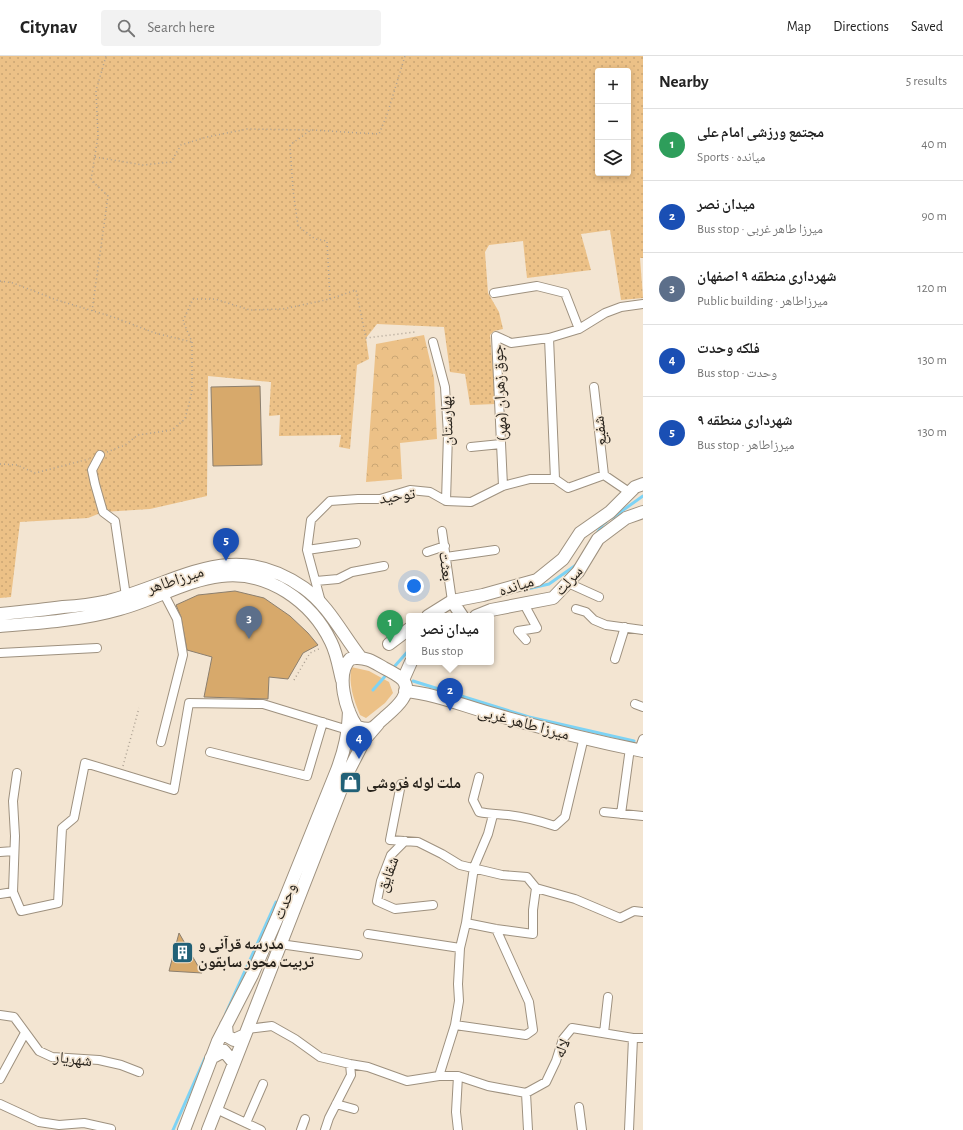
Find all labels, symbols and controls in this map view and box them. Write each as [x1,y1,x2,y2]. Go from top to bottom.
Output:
search box [101,10,381,46]
icon: search [115,17,137,39]
text: Citynav [20,18,77,37]
text: Search here [147,20,215,35]
text: Map [787,20,811,34]
text: Directions [833,20,889,34]
text: Saved [911,20,943,34]
map controls [595,68,631,176]
button: + [595,68,631,104]
text: Nearby [659,73,709,90]
text: 5 results [906,75,947,88]
button: − [595,104,631,140]
text: مجتمع ورزشی امام علی [697,125,824,140]
text: 1 [670,138,674,151]
text: 40 m [921,138,947,151]
button: layers [595,140,631,176]
text: Sports · میانده [697,151,765,164]
text: میدان نصر [697,197,755,212]
text: 2 [669,210,675,223]
text: 90 m [921,210,947,223]
text: Bus stop · میرزا طاهر غربی [697,223,823,236]
text: شهرداری منطقه ۹ اصفهان [697,269,836,284]
text: 3 [669,282,675,295]
text: 120 m [917,282,947,295]
text: Public building · میرزاطاهر [697,295,828,308]
text: فلکه وحدت [697,341,760,356]
street label: جوق زهران (مهر) [489,344,513,442]
text: 4 [669,354,675,367]
text: 130 m [918,354,947,367]
text: Bus stop · وحدت [697,367,777,380]
street label: بهارستان [438,395,458,446]
text: شهرداری منطقه ۹ [697,413,792,428]
street label: شفیع [590,415,612,447]
text: 5 [669,426,675,439]
text: 130 m [918,426,947,439]
text: Bus stop · میرزاطاهر [697,439,794,452]
street label: توحید [378,485,417,508]
pin: 5 [213,528,239,561]
street label: بعثت [436,550,456,582]
street label: میرزاطاهر [144,563,206,598]
street label: سرلت [552,563,587,599]
street label: میانده [497,573,536,599]
your location [404,576,424,596]
pin: 3 [236,606,262,639]
pin: 1 [377,610,403,643]
popup [406,613,494,665]
text: میدان نصر [421,622,479,637]
text: Bus stop [421,645,463,658]
pin: 2 [437,678,463,711]
street label: میرزا طاهر غربی [476,703,571,745]
pin: 4 [346,726,372,759]
shop icon: ملت لوله فروشی [338,769,364,795]
place label: ملت لوله فروشی [366,775,461,792]
street label: شقایق [374,854,404,895]
street label: وحدت [270,881,300,922]
place label: مدرسه قرآنی و تربیت محور سابقون [198,935,315,971]
building icon: مدرسه قرآنی و تربیت محور سابقون [169,939,195,965]
street label: لاله [551,1037,573,1060]
street label: شهریار [52,1049,93,1070]

